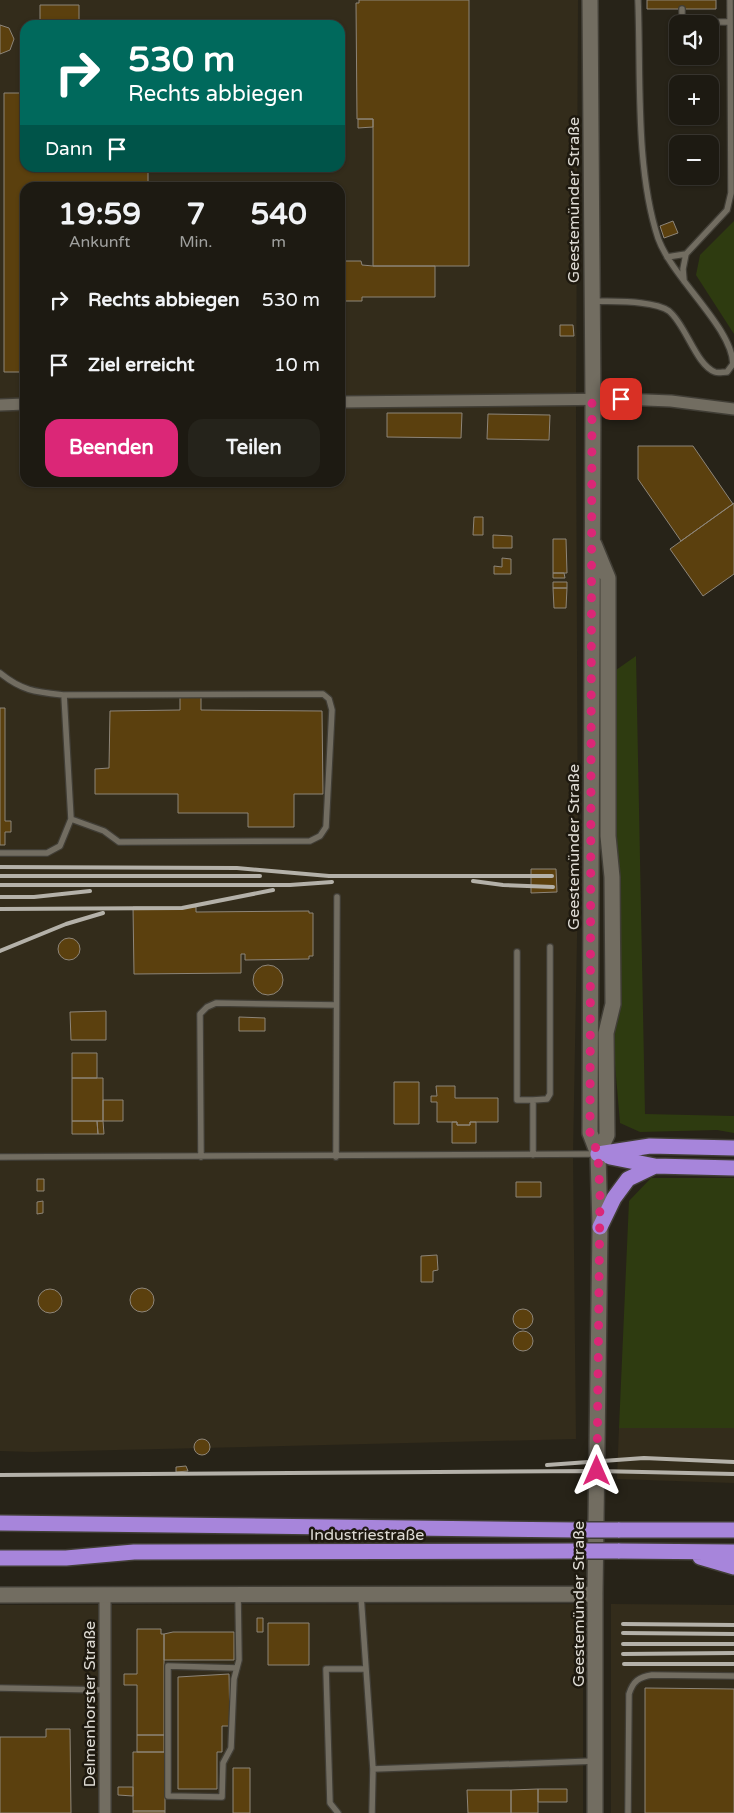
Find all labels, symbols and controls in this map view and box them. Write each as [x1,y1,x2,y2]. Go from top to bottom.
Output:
map controls [669,15,719,185]
button: sound [669,15,719,65]
text: 530 m [128,39,235,81]
icon: right [45,40,110,105]
button: + [669,75,719,125]
text: Rechts abbiegen [128,81,303,107]
street label: Geestemünder Straße [564,117,584,283]
icon: arrive [103,135,131,163]
button: − [669,135,719,185]
text: Dann [45,138,93,160]
text: 19:59 [58,196,141,233]
text: 7 [186,196,205,233]
text: 540 [250,196,307,233]
text: Ankunft [69,232,130,252]
text: Min. [179,232,212,252]
text: m [271,232,286,252]
icon: right [45,286,73,314]
text: Rechts abbiegen [88,289,240,311]
text: 530 m [262,289,320,311]
icon: arrive [45,351,73,379]
text: Ziel erreicht [88,354,195,376]
text: 10 m [274,354,320,376]
pin [600,378,642,420]
icon: arrive [607,385,635,413]
button: Beenden [45,419,178,477]
button: Teilen [188,419,320,477]
street label: Geestemünder Straße [564,764,584,930]
position arrow [570,1444,622,1496]
street label: Geestemünder Straße [569,1521,589,1687]
street label: Industriestraße [310,1525,424,1545]
street label: Delmenhorster Straße [80,1621,100,1787]

